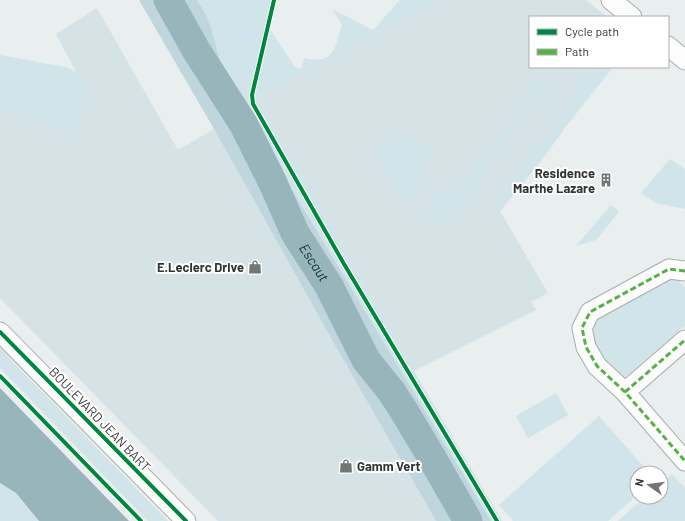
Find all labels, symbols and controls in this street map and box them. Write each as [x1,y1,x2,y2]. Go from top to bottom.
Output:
legend [529,16,669,68]
text: Cycle path [565,24,619,38]
text: Path [565,44,589,58]
place label: Residence Marthe Lazare [513,165,595,196]
building icon: Residence Marthe Lazare [598,172,614,188]
water label: Escaut [296,240,333,284]
place label: E.Leclerc Drive [157,259,244,275]
shop icon: E.Leclerc Drive [247,259,263,275]
street label: BOULEVARD JEAN BART [46,364,154,474]
shop icon: Gamm Vert [338,458,354,474]
place label: Gamm Vert [357,458,421,474]
north arrow [629,465,669,505]
text: N [632,477,646,488]

